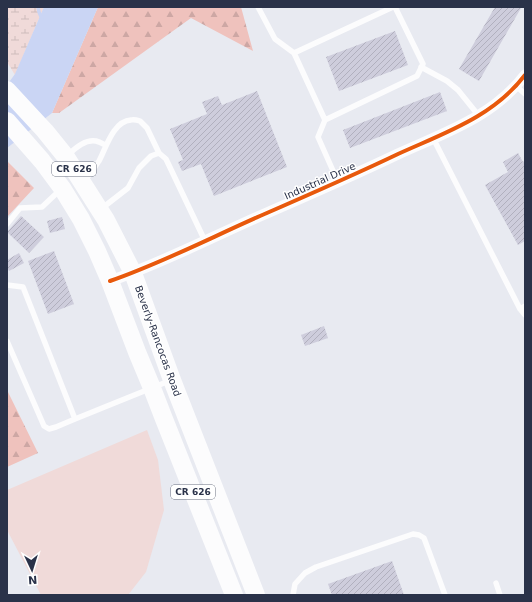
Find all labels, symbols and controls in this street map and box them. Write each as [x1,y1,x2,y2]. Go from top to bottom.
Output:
street label: Industrial Drive [283,160,357,202]
road number: CR 626 [52,162,96,176]
street label: Beverly-Rancocas Road [133,284,183,398]
road number: CR 626 [171,485,215,499]
north arrow [12,550,52,590]
text: N [28,573,38,586]

